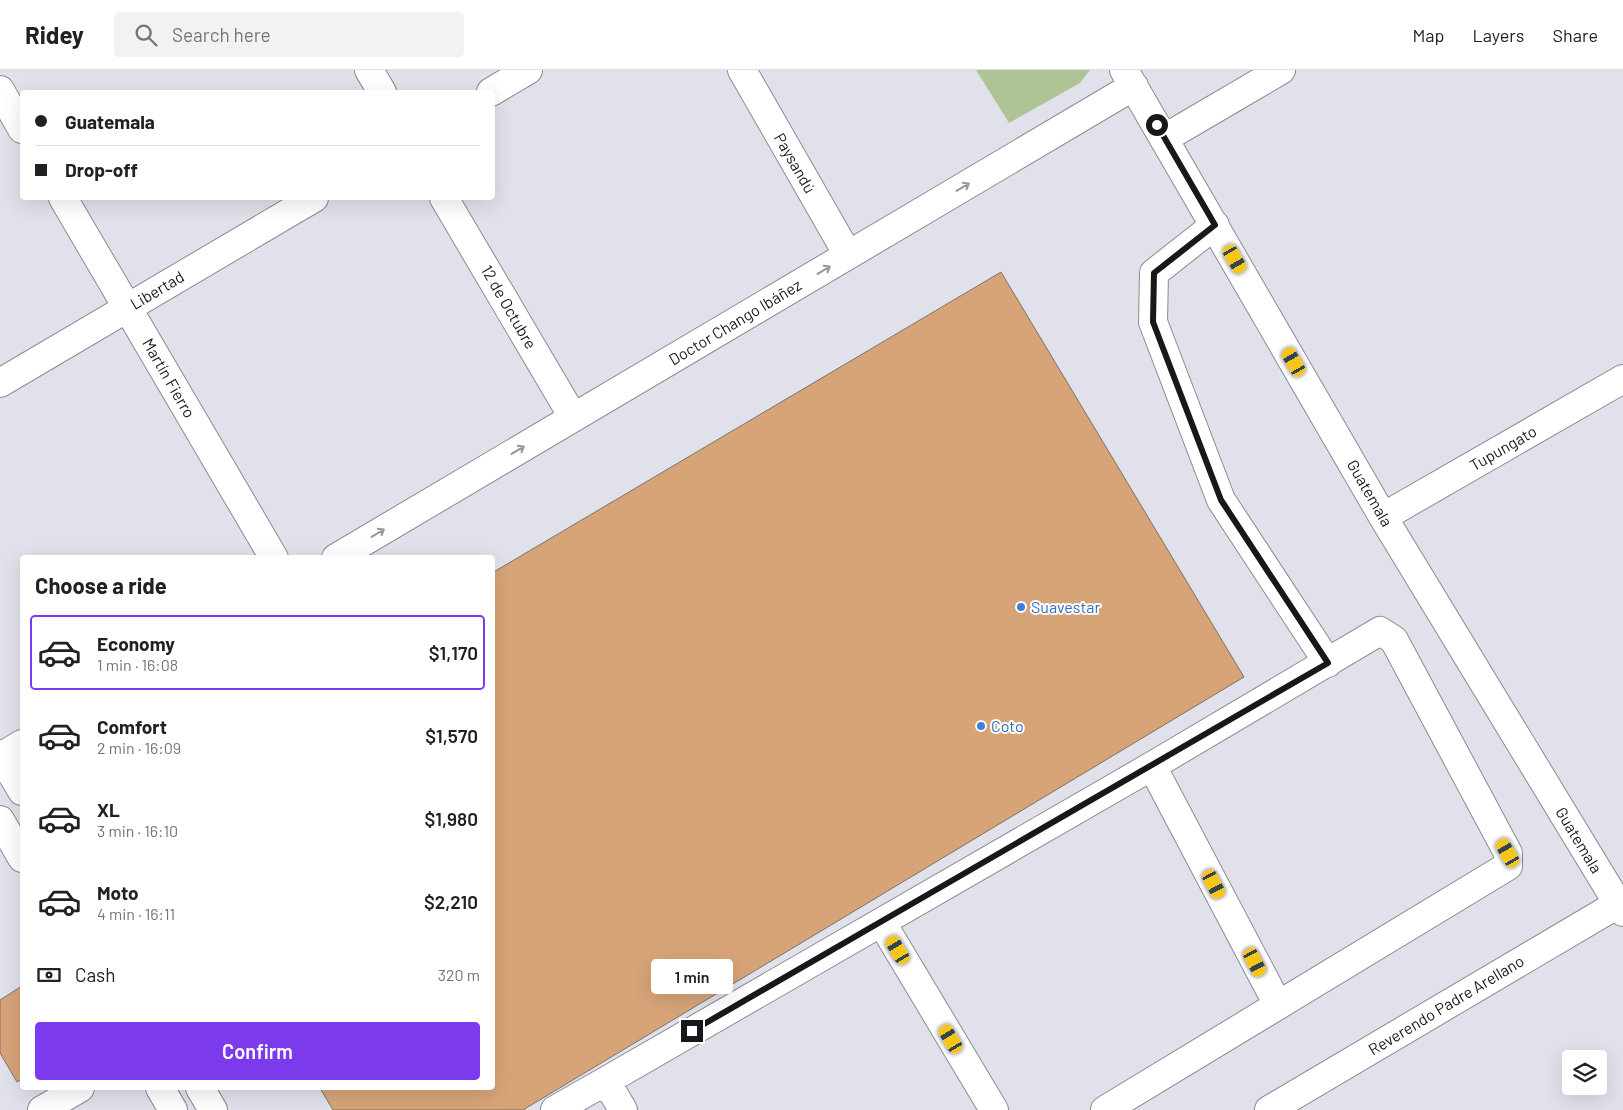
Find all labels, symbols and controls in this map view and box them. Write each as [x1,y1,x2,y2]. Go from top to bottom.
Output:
search box [114,12,464,57]
text: Ridey [25,20,84,49]
icon: search [132,21,160,49]
text: Search here [172,23,271,46]
text: Map [1412,24,1444,46]
text: Layers [1472,24,1525,46]
text: Share [1553,24,1598,46]
text: Guatemala [65,110,155,133]
route start [1146,114,1168,136]
street label: Paysandú [771,129,820,196]
text: Drop-off [65,158,138,181]
one-way arrow [956,181,970,191]
car [1221,242,1248,276]
street label: 12 de Octubre [478,262,541,352]
one-way arrow [816,264,830,274]
street label: Libertad [127,266,187,313]
street label: Doctor Chango Ibáñez [665,274,804,369]
street label: Martín Fierro [139,335,200,421]
car [1280,345,1307,379]
street label: Tupungato [1466,421,1540,474]
one-way arrow [510,445,525,455]
street label: Guatemala [1344,456,1397,529]
one-way arrow [370,527,385,537]
text: Choose a ride [35,572,167,598]
place label: Suavestar [1031,597,1100,616]
marker: Suavestar [1015,601,1027,613]
icon: car [37,630,82,675]
text: Economy [97,632,175,655]
text: $1,170 [429,641,478,664]
text: 1 min · 16:08 [97,655,178,674]
icon: car [37,713,82,758]
text: Comfort [97,715,167,738]
place label: Coto [991,716,1024,735]
marker: Coto [975,720,987,732]
text: $1,570 [425,724,478,747]
text: 2 min · 16:09 [97,738,181,757]
icon: car [37,796,82,841]
text: XL [97,798,120,821]
street label: Guatemala [1552,803,1607,876]
text: $1,980 [425,807,478,830]
text: 3 min · 16:10 [97,821,178,840]
car [1494,836,1521,870]
car [1200,867,1227,901]
icon: car [37,879,82,924]
text: Moto [97,881,139,904]
text: $2,210 [424,890,478,913]
text: 4 min · 16:11 [97,904,175,923]
car [883,933,912,967]
car [1241,945,1268,979]
street label: Reverendo Padre Arellano [1365,951,1527,1059]
callout: 1 min [651,958,733,994]
icon: cash [35,961,63,989]
text: Cash [75,963,116,986]
text: 320 m [438,965,480,984]
text: 1 min [675,967,709,986]
route end [681,1020,703,1042]
button: Confirm [35,1022,480,1080]
car [936,1022,965,1056]
map controls [1562,1050,1607,1095]
button: layers [1562,1050,1607,1095]

